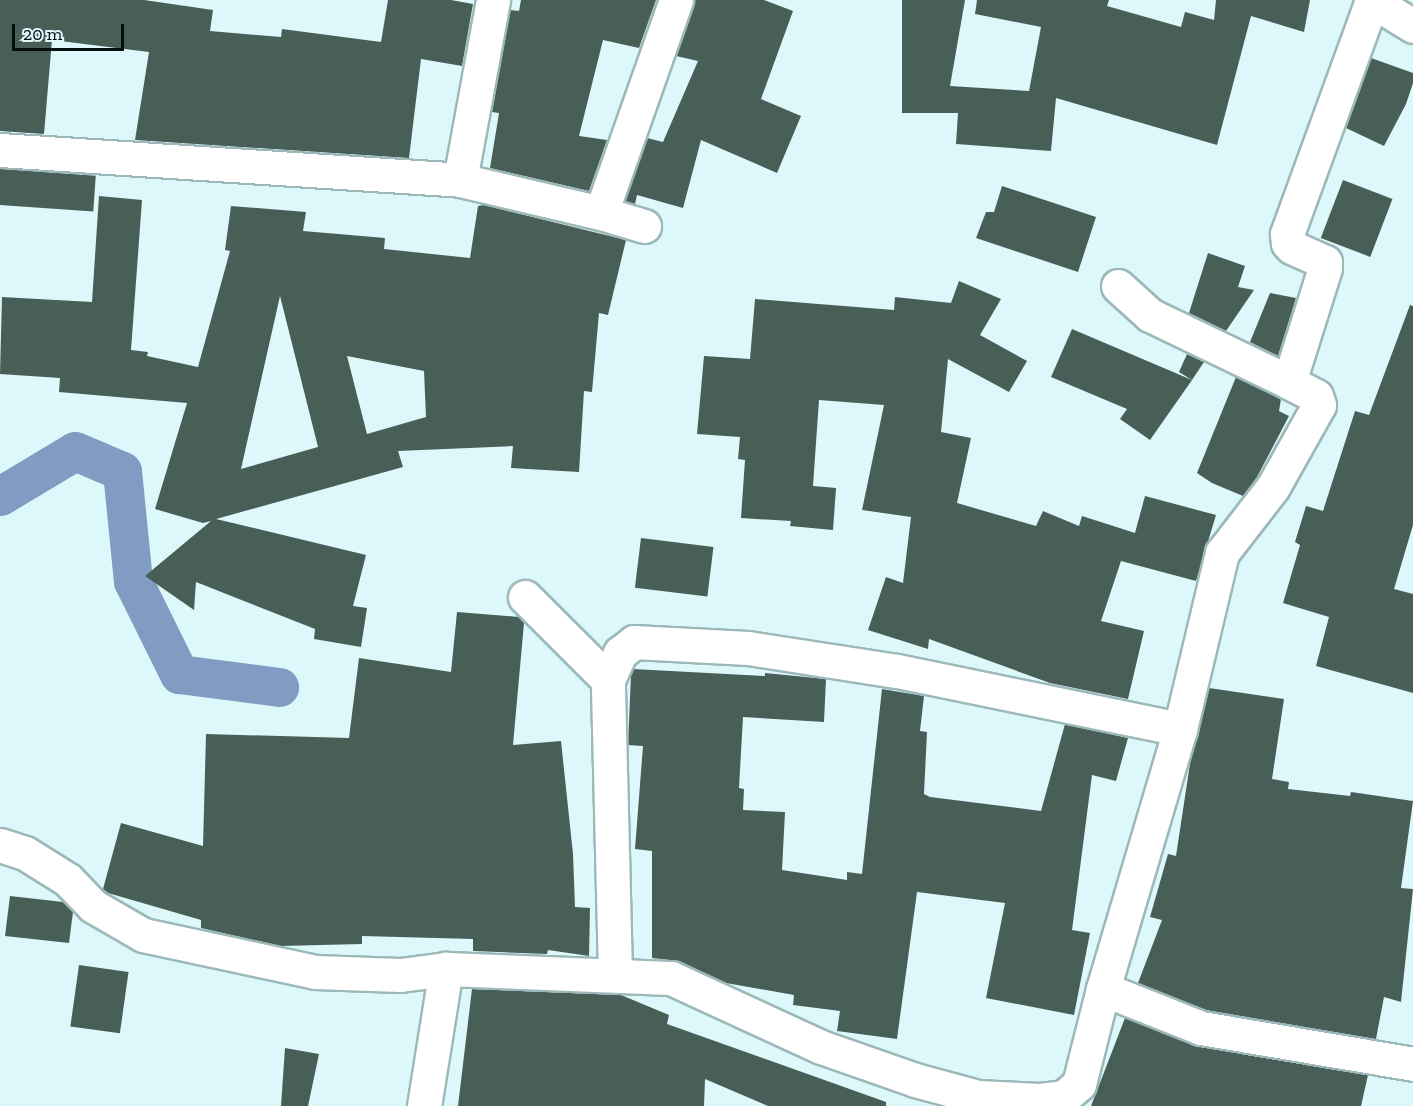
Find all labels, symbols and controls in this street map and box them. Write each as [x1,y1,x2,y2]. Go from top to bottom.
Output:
scale bar [15,12,128,50]
text: 20 m [23,23,62,45]

